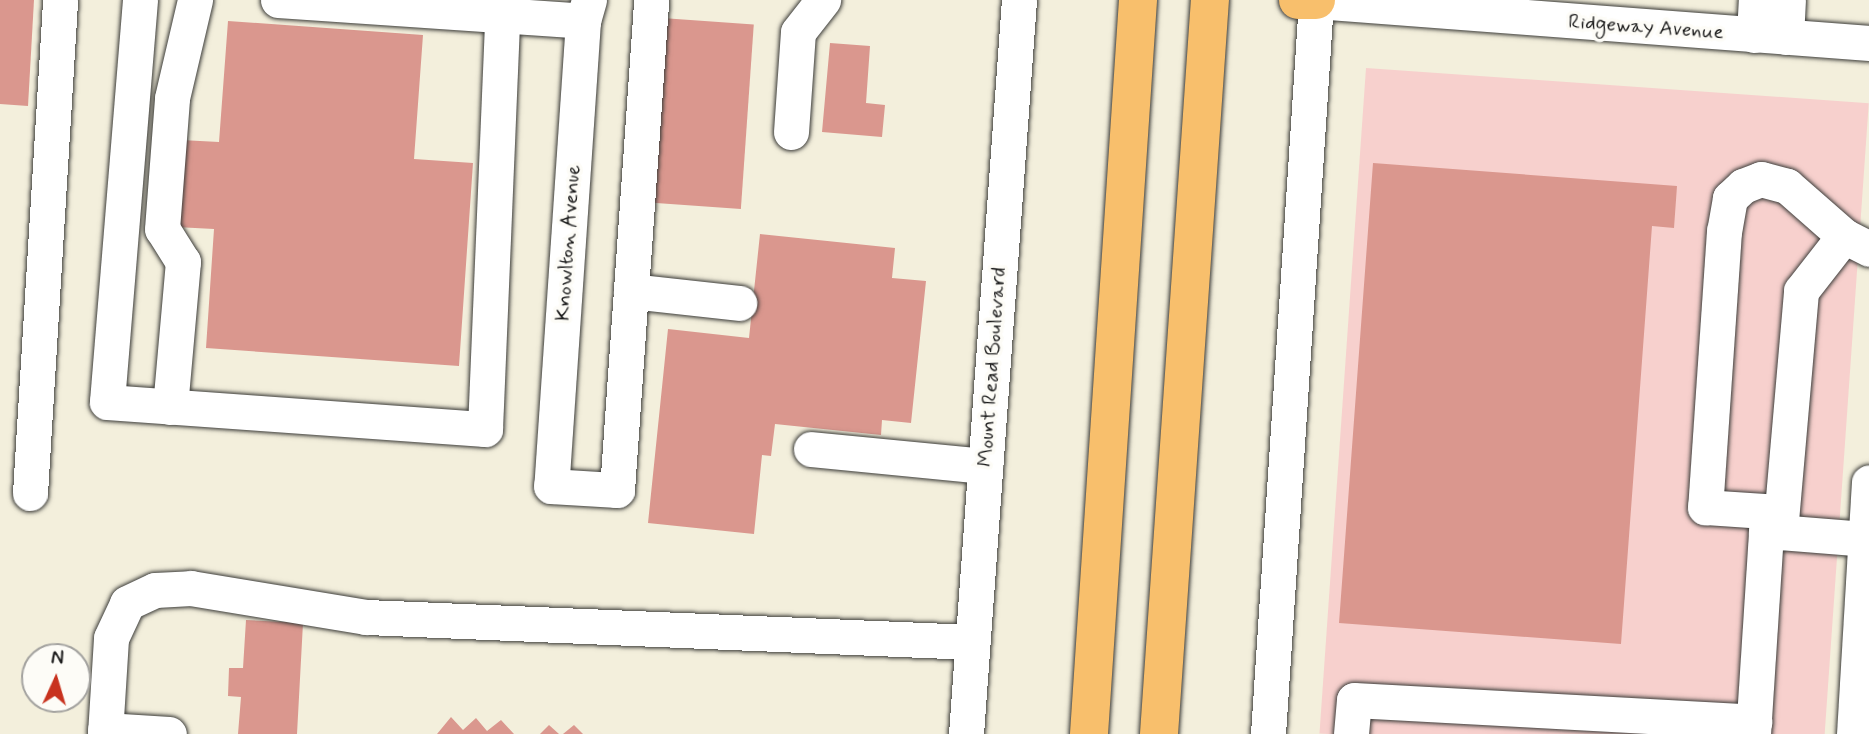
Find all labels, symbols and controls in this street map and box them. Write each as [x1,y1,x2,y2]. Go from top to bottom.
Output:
street label: Ridgeway Avenue [1567,9,1725,45]
street label: Knowlton Avenue [550,162,586,324]
street label: Mount Read Boulevard [973,269,1011,465]
north arrow [21,643,91,713]
text: N [50,646,65,671]

